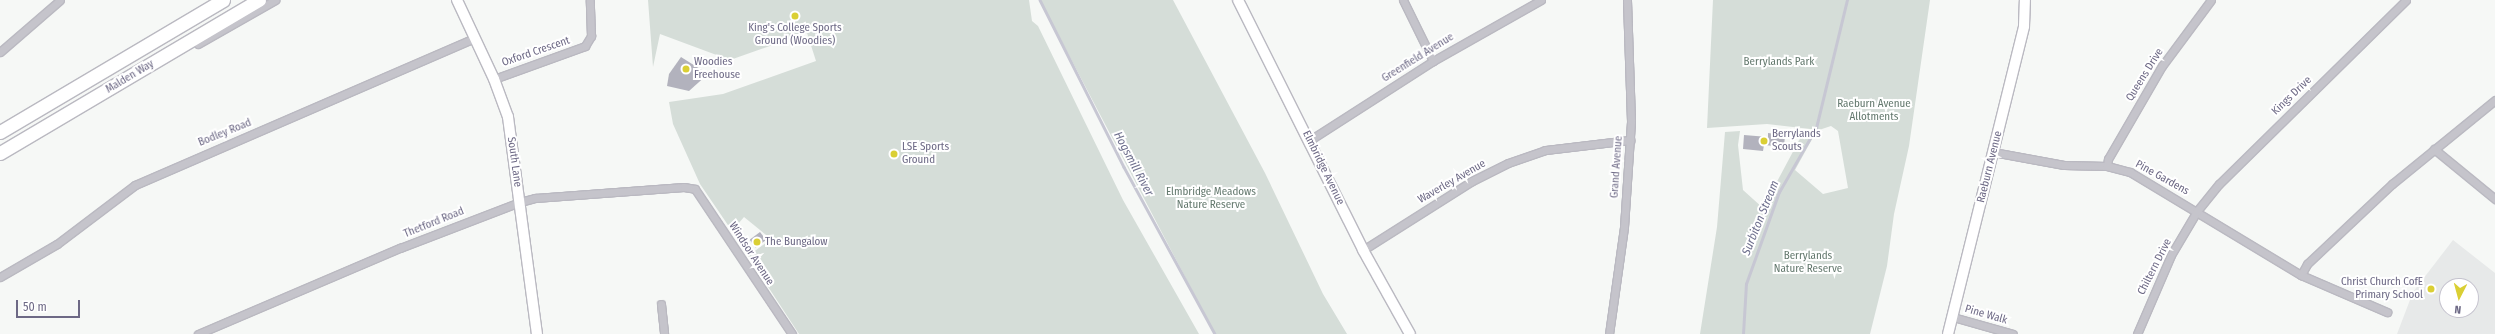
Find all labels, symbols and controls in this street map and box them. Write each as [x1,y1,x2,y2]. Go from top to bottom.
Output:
marker: King's College Sports Ground (Woodies) [790,11,800,21]
place label: King's College Sports Ground (Woodies) [748,22,842,48]
street label: Greenfield Avenue [1380,31,1456,85]
street label: Oxford Crescent [500,34,572,70]
street label: Queens Drive [2124,46,2166,104]
park label: Berrylands Park [1744,55,1814,69]
place label: Woodies Freehouse [694,56,740,82]
street label: Malden Way [104,58,156,96]
marker: Woodies Freehouse [681,64,691,74]
street label: Kings Drive [2269,74,2315,118]
park label: Raeburn Avenue Allotments [1837,98,1911,124]
street label: Bodley Road [196,116,254,150]
place label: Berrylands Scouts [1772,128,1821,154]
water label: Hogsmill River [1110,129,1156,199]
street label: Elmbridge Avenue [1299,129,1347,207]
street label: Raeburn Avenue [1975,130,2005,204]
street label: Grand Avenue [1608,135,1626,199]
street label: South Lane [504,136,524,188]
marker: Berrylands Scouts [1759,136,1769,146]
place label: LSE Sports Ground [902,141,949,167]
marker: LSE Sports Ground [889,149,899,159]
street label: Waverley Avenue [1416,157,1488,207]
street label: Pine Gardens [2133,158,2191,198]
water label: Surbiton Stream [1739,179,1783,257]
park label: Elmbridge Meadows Nature Reserve [1166,186,1256,212]
street label: Thetford Road [402,205,466,241]
street label: Windsor Avenue [726,220,776,288]
place label: The Bungalow [765,235,828,249]
marker: The Bungalow [752,237,762,247]
street label: Chiltern Drive [2135,237,2175,297]
park label: Berrylands Nature Reserve [1774,250,1842,276]
place label: Christ Church CofE Primary School [2341,276,2423,302]
north arrow [2439,278,2479,318]
marker: Christ Church CofE Primary School [2426,284,2436,294]
scale bar [18,292,82,318]
text: 50 m [23,300,47,314]
street label: Pine Walk [1963,303,2009,327]
text: N [2454,303,2462,316]

